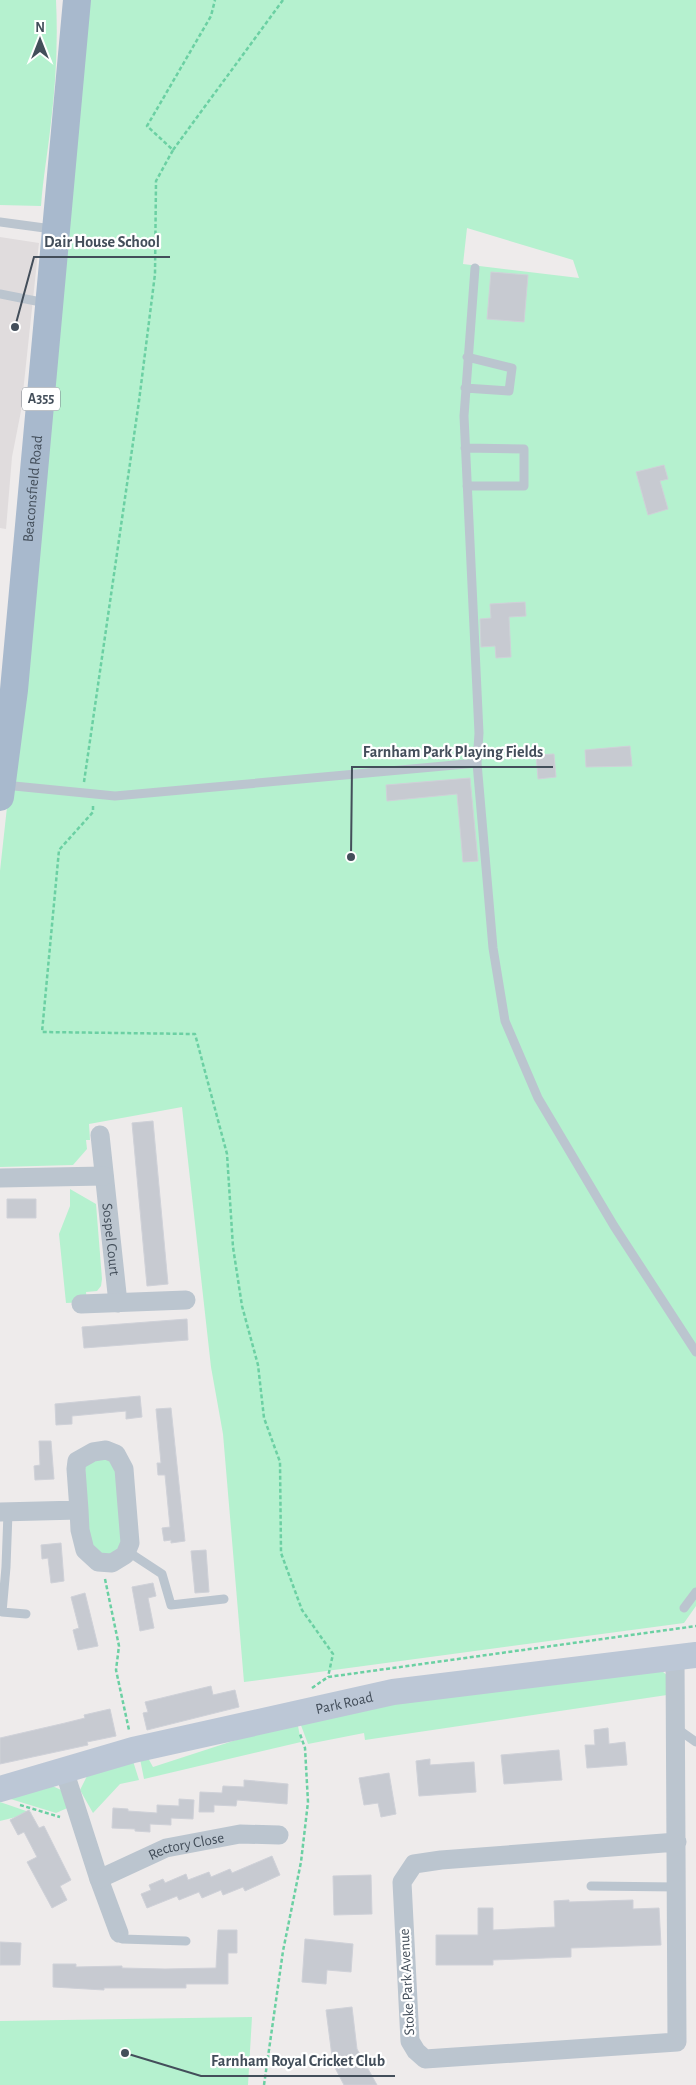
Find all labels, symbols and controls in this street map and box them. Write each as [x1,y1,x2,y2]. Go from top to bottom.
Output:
north arrow [15,15,65,65]
text: N [35,21,45,35]
callout: Dair House School [34,226,170,257]
text: Dair House School [44,234,160,250]
road number: A355 [22,388,60,410]
street label: Beaconsfield Road [20,434,45,543]
callout: Farnham Park Playing Fields [352,736,553,767]
text: Farnham Park Playing Fields [363,744,543,761]
street label: Sospel Court [100,1203,123,1276]
street label: Park Road [314,1689,374,1717]
street label: Rectory Close [146,1830,225,1863]
street label: Stoke Park Avenue [397,1928,417,2036]
callout: Farnham Royal Cricket Club [201,2045,395,2076]
text: Farnham Royal Cricket Club [211,2053,385,2070]

